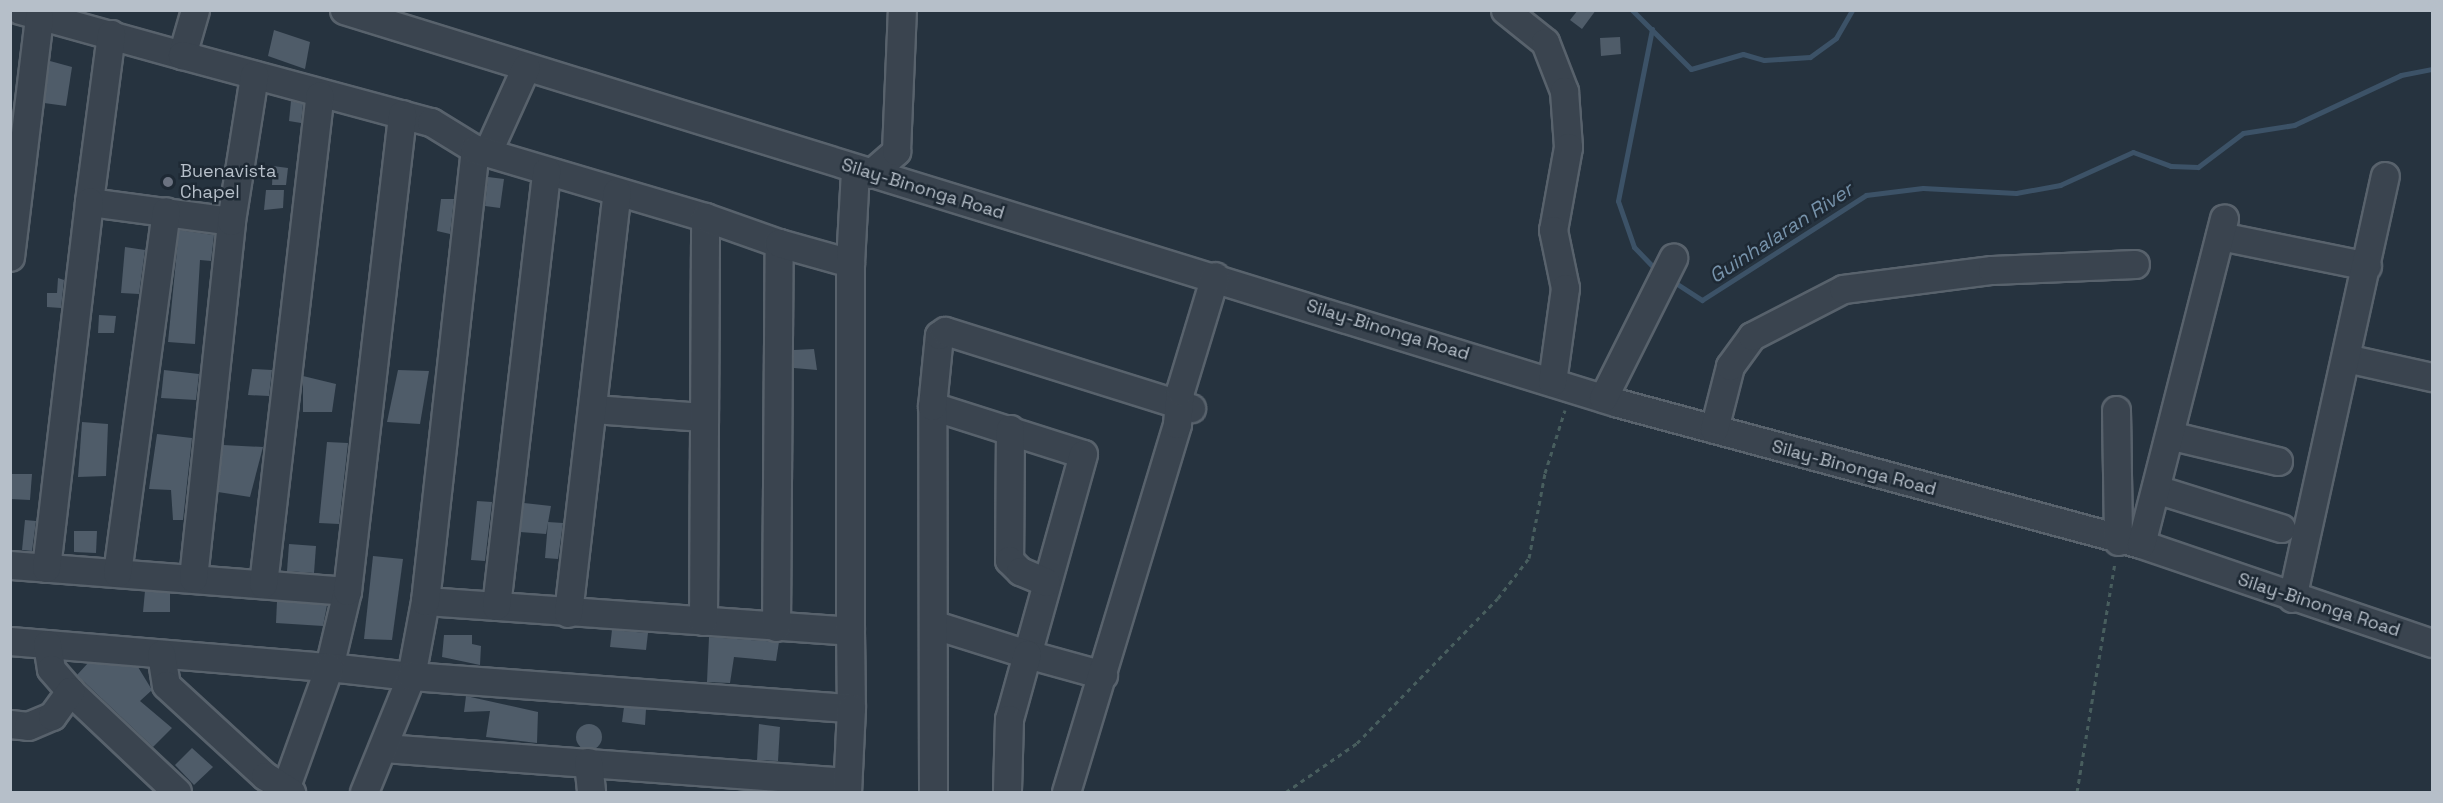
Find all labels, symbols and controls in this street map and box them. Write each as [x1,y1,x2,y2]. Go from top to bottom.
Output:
street label: Silay-Binonga Road [839,154,1007,224]
place label: Buenavista Chapel [180,161,276,204]
marker: Buenavista Chapel [161,175,175,189]
water label: Guinhalaran River [1705,178,1857,288]
street label: Silay-Binonga Road [1304,295,1472,365]
street label: Silay-Binonga Road [1769,436,1939,500]
street label: Silay-Binonga Road [2235,569,2403,641]

